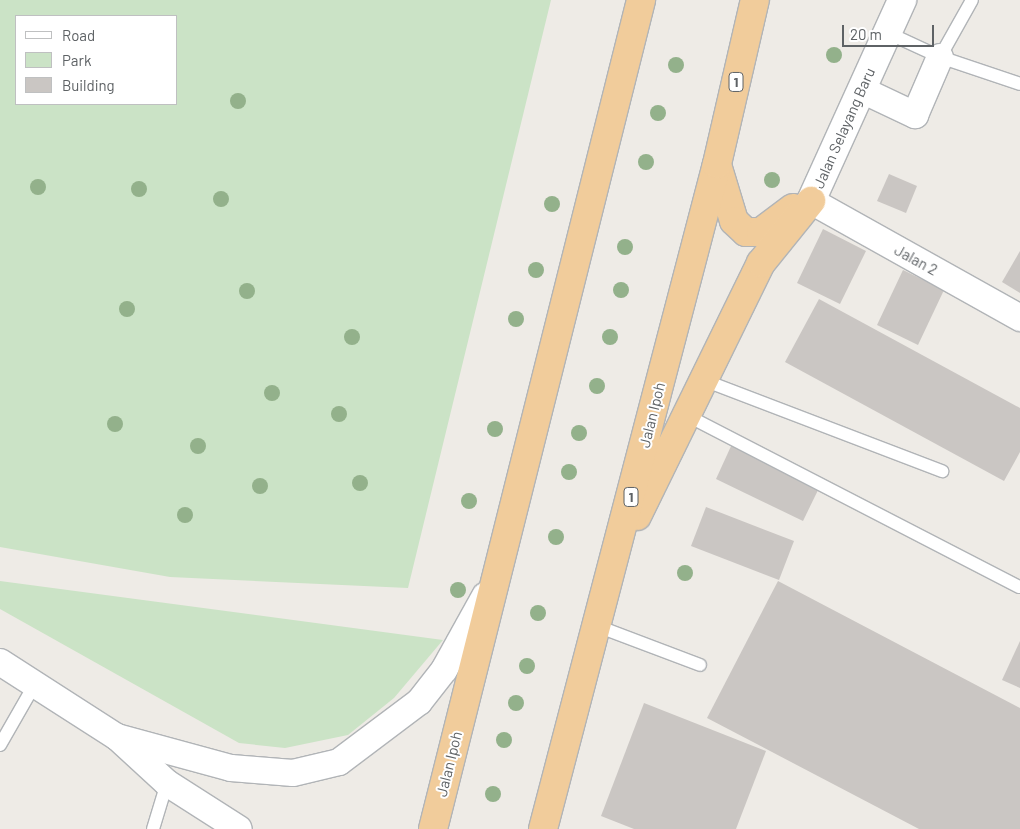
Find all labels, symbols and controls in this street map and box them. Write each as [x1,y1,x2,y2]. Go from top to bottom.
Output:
legend [15,15,178,105]
scale bar [845,15,938,47]
text: 20 m [850,25,882,43]
text: Road [62,26,95,44]
text: Park [62,51,91,69]
street label: Jalan Selayang Baru [809,65,879,191]
road number: 1 [728,70,744,94]
text: Building [62,76,115,94]
street label: Jalan 2 [891,241,941,279]
street label: Jalan Ipoh [635,380,669,450]
road number: 1 [624,486,638,508]
street label: Jalan Ipoh [432,729,466,799]

